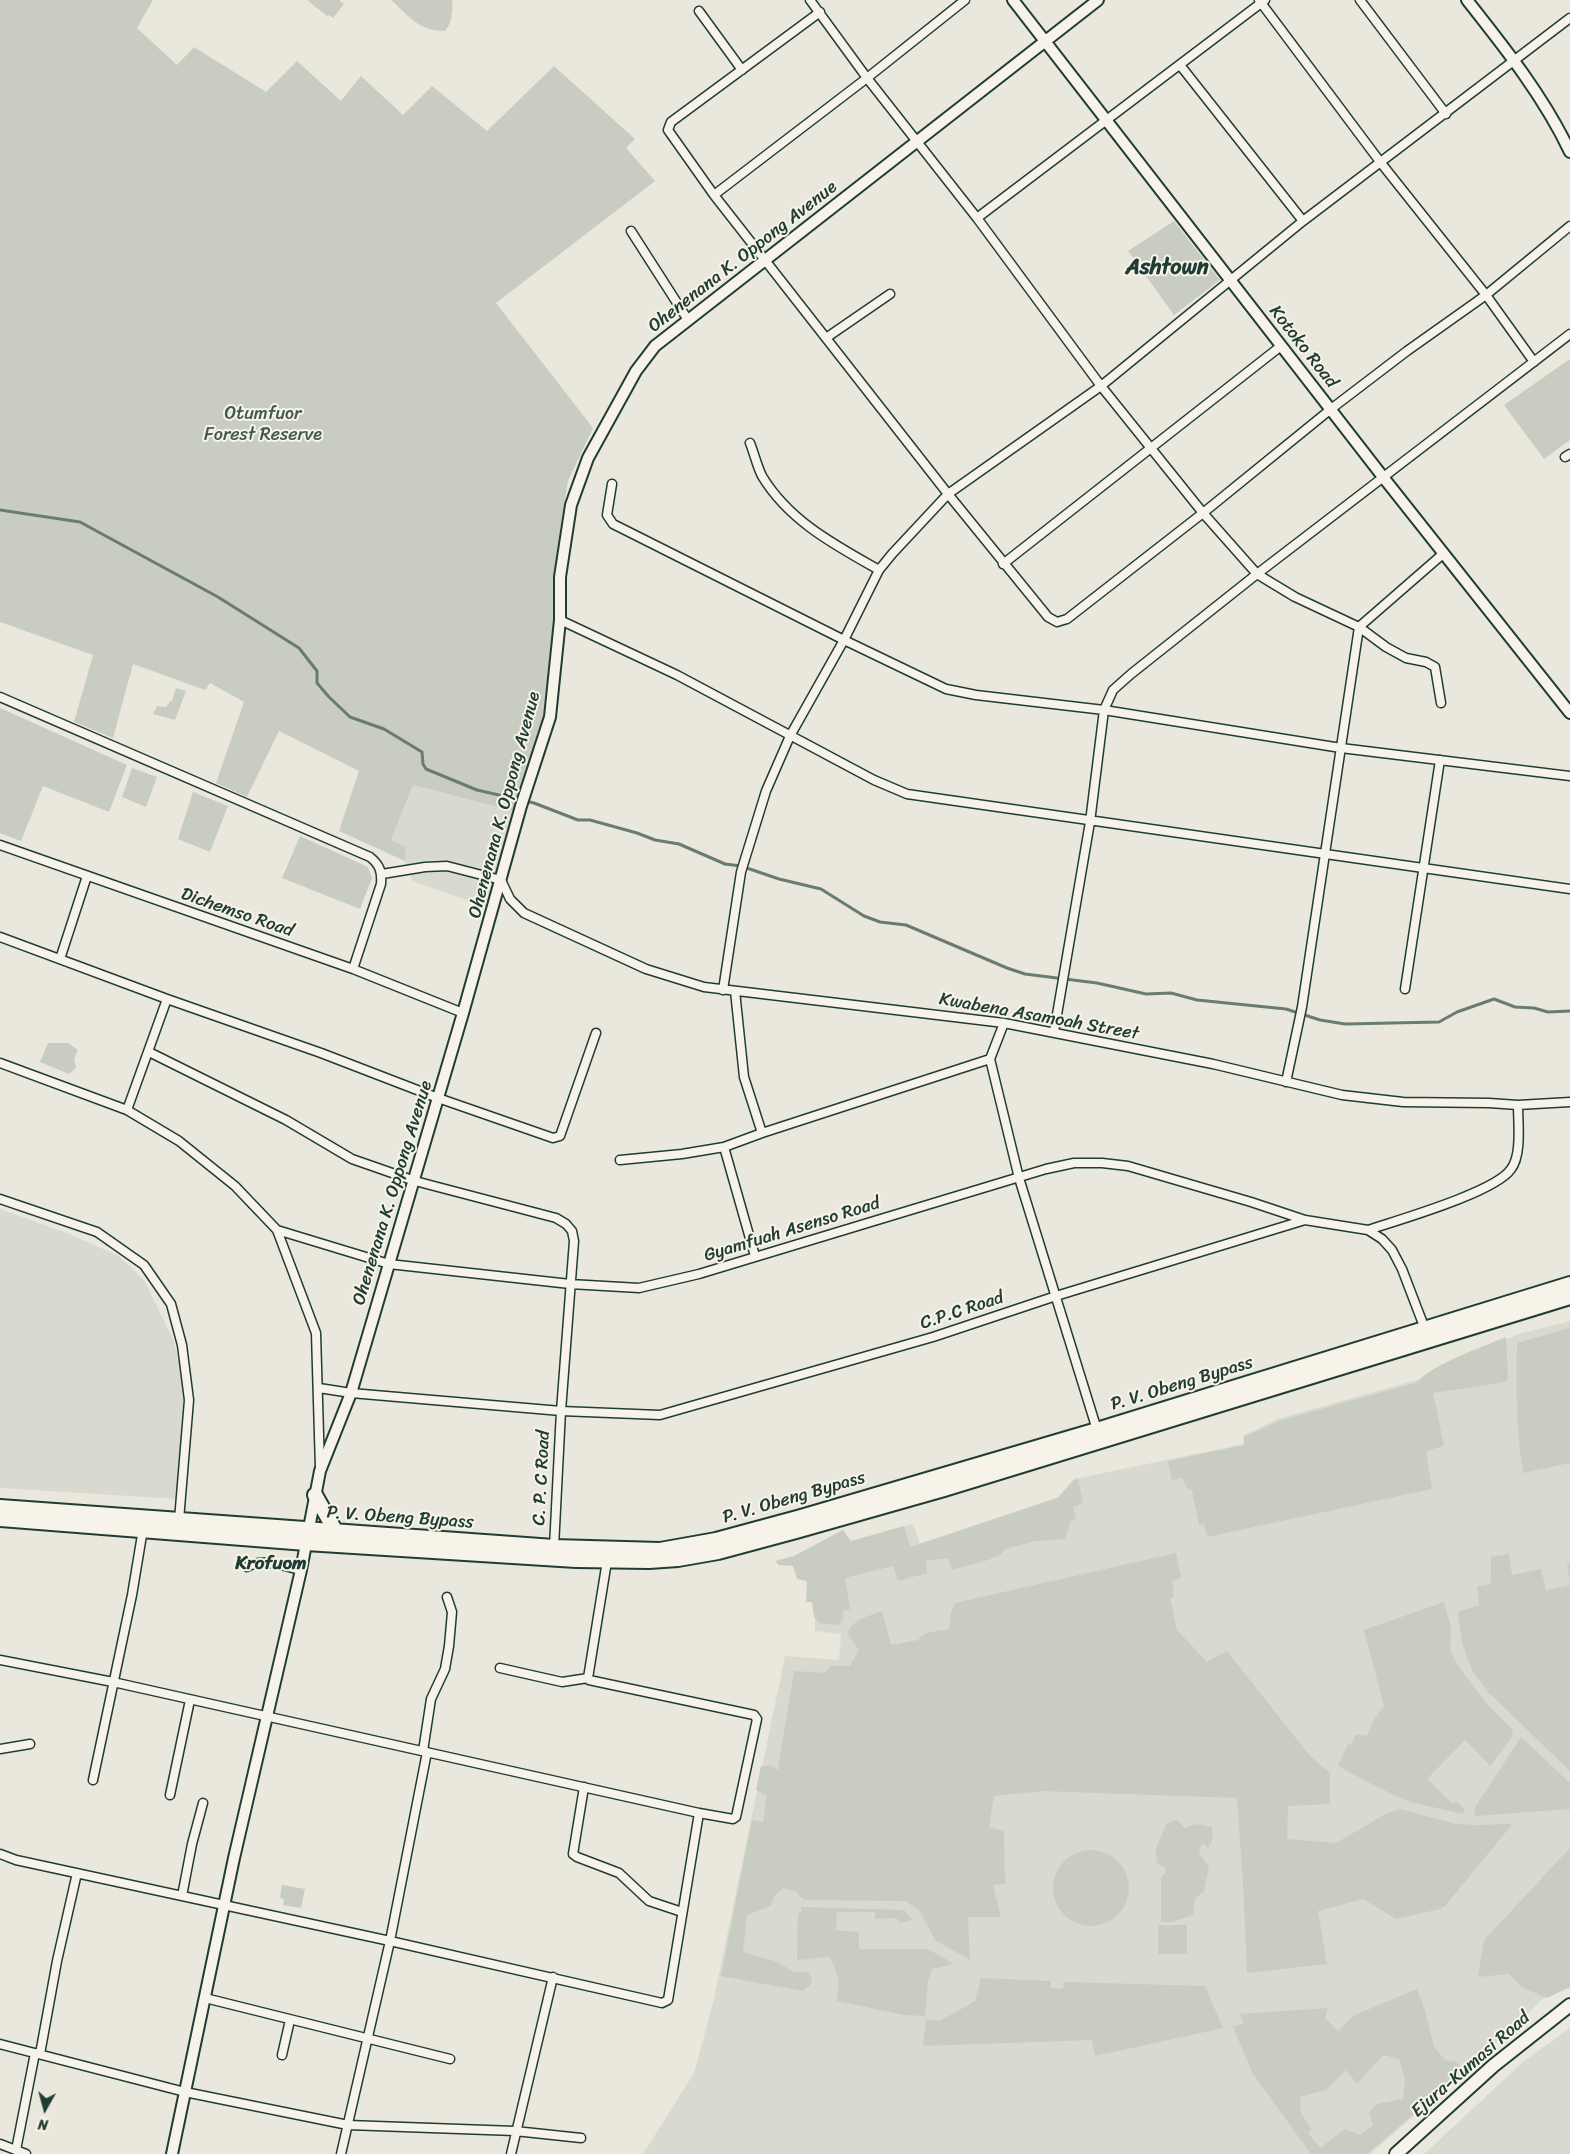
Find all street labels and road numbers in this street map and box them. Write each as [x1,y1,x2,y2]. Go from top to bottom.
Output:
street label: Ohenenana K. Oppong Avenue [644,177,842,337]
street label: Kotoko Road [1264,301,1342,393]
street label: Ohenenana K. Oppong Avenue [464,689,546,921]
street label: Dichemso Road [178,884,296,942]
street label: Kwabena Asamoah Street [938,989,1140,1045]
street label: Ohenenana K. Oppong Avenue [349,1078,437,1308]
street label: Gyamfuah Asenso Road [701,1193,883,1267]
street label: C.P.C Road [917,1287,1007,1335]
street label: P. V. Obeng Bypass [1108,1352,1256,1416]
street label: C. P. C Road [529,1430,555,1526]
street label: P. V. Obeng Bypass [720,1467,868,1529]
street label: P. V. Obeng Bypass [326,1502,474,1534]
street label: Ejura-Kumasi Road [1407,2008,1535,2122]

